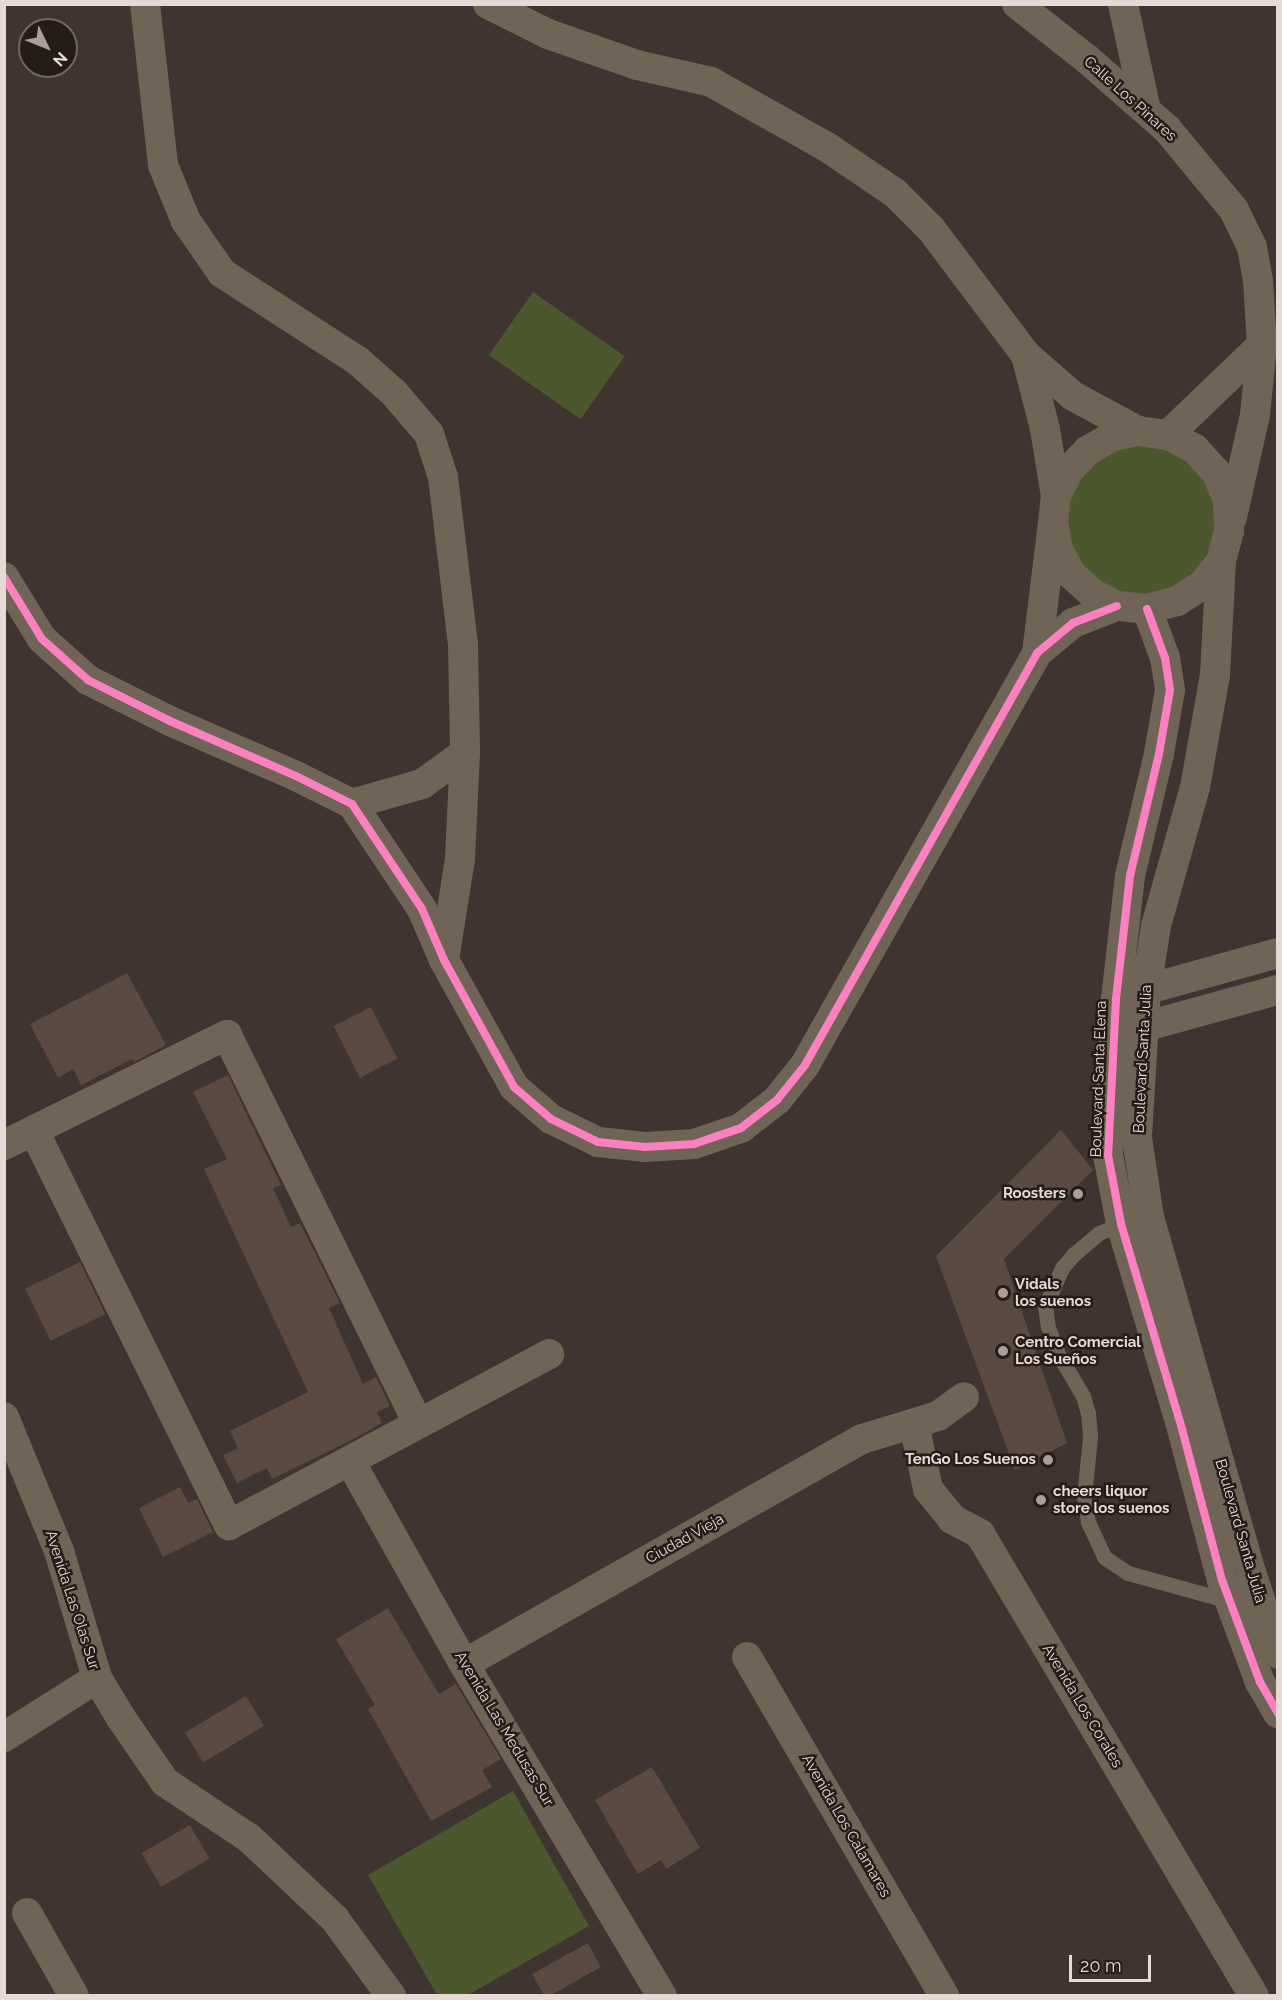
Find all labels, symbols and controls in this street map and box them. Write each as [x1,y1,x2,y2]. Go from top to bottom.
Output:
north arrow [18,18,78,78]
text: N [49,48,71,70]
street label: Calle Los Pinares [1080,53,1180,145]
street label: Boulevard Santa Julia [1130,984,1156,1134]
street label: Boulevard Santa Elena [1087,1000,1111,1158]
place label: Roosters [1003,1185,1066,1203]
marker: Roosters [1071,1187,1085,1201]
place label: Vidals los suenos [1015,1275,1091,1310]
marker: Vidals los suenos [996,1286,1010,1300]
place label: Centro Comercial Los Sueños [1015,1333,1141,1368]
marker: Centro Comercial Los Sueños [996,1344,1010,1358]
place label: TenGo Los Suenos [905,1451,1036,1469]
marker: TenGo Los Suenos [1041,1453,1055,1467]
street label: Boulevard Santa Julia [1211,1457,1269,1605]
place label: cheers liquor store los suenos [1053,1482,1169,1517]
marker: cheers liquor store los suenos [1034,1493,1048,1507]
street label: Ciudad Vieja [643,1510,727,1568]
street label: Avenida Las Olas Sur [41,1528,103,1672]
street label: Avenida Los Corales [1038,1641,1126,1771]
street label: Avenida Las Medusas Sur [451,1648,557,1810]
street label: Avenida Los Calamares [798,1751,894,1901]
scale bar [1072,1943,1154,1981]
text: 20 m [1080,1955,1122,1976]

